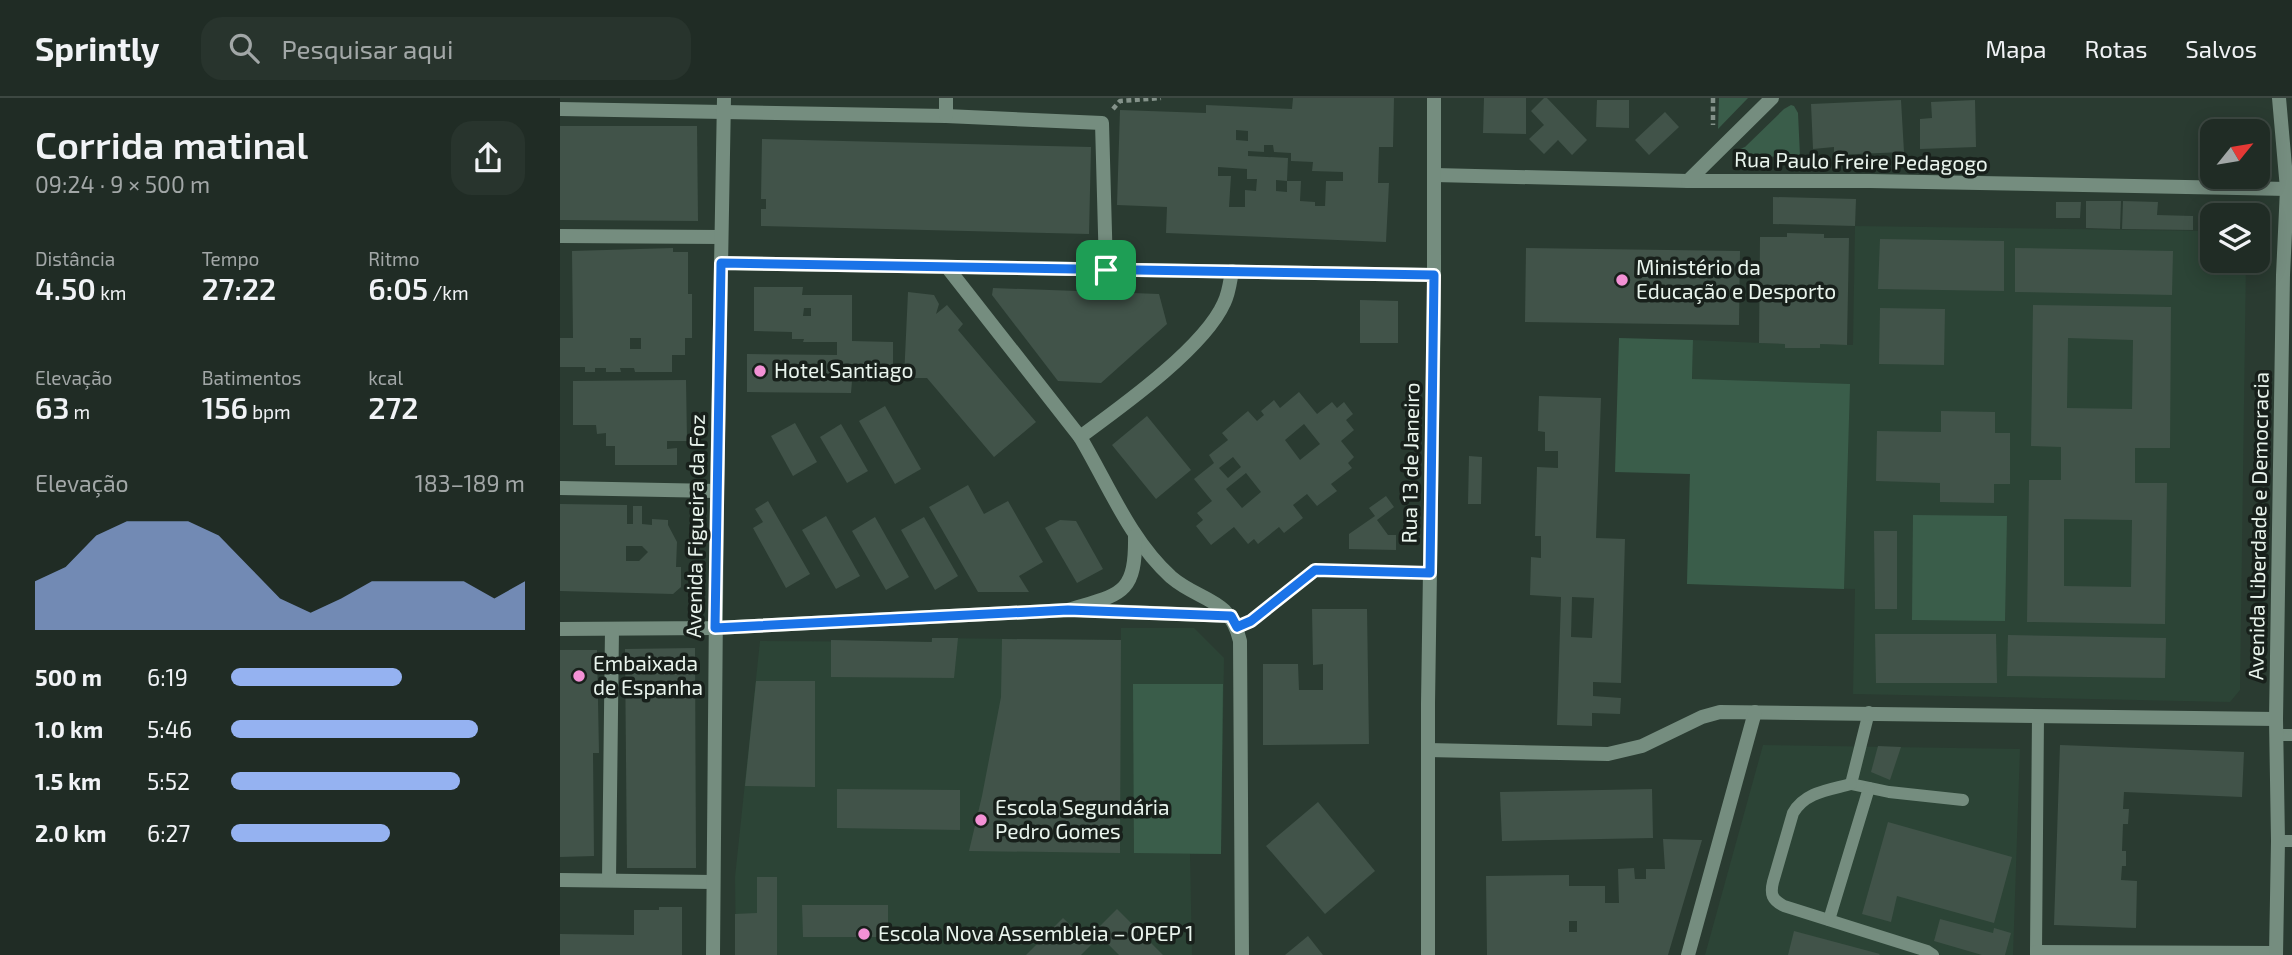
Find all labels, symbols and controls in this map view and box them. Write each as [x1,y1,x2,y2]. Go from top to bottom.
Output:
search box [201,17,691,80]
text: Sprintly [35,28,159,68]
icon: search [225,29,263,67]
text: Pesquisar aqui [281,33,453,64]
text: Mapa [1985,34,2047,63]
text: Rotas [2085,34,2147,63]
text: Salvos [2185,34,2257,63]
north arrow [2200,119,2270,189]
map controls [2200,119,2270,273]
text: Corrida matinal [35,121,308,167]
button: share [451,121,525,195]
street label: Rua Paulo Freire Pedagogo [1734,146,1988,175]
text: 09:24 · 9 × 500 m [35,170,210,198]
button: layers [2200,203,2270,273]
pin [1076,240,1136,300]
text: Distância [35,247,115,270]
text: Tempo [202,247,259,270]
text: Ritmo [368,247,419,270]
icon: arrive [1087,251,1125,289]
place label: Ministério da Educação e Desporto [1636,254,1836,305]
text: 4.50 [35,270,96,306]
text: 27:22 [202,270,276,306]
text: 6:05 [368,270,428,306]
marker: Ministério da Educação e Desporto [1614,272,1630,288]
text: km [96,281,126,304]
text: /km [428,281,469,304]
place label: Hotel Santiago [774,357,913,382]
marker: Hotel Santiago [752,363,768,379]
text: Elevação [35,366,112,389]
text: Batimentos [202,366,301,389]
text: kcal [368,366,403,389]
street label: Avenida Liberdade e Democracia [2242,372,2273,680]
street label: Rua 13 de Janeiro [1396,382,1423,544]
text: 63 [35,389,69,425]
text: 156 [202,389,248,425]
text: 272 [368,389,418,425]
text: m [69,400,90,423]
text: bpm [248,400,291,423]
street label: Avenida Figueira da Foz [680,414,709,638]
text: Elevação [35,469,129,497]
text: 183–189 m [415,469,525,497]
place label: Embaixada de Espanha [593,650,703,699]
text: 500 m [35,663,102,691]
text: 6:19 [147,663,188,691]
marker: Embaixada de Espanha [571,668,587,684]
text: 1.0 km [35,715,103,743]
text: 5:46 [147,715,192,743]
text: 1.5 km [35,767,101,795]
text: 5:52 [147,767,190,795]
place label: Escola Segundária Pedro Gomes [995,794,1170,843]
marker: Escola Segundária Pedro Gomes [973,812,989,828]
text: 2.0 km [35,819,107,847]
text: 6:27 [147,819,190,847]
place label: Escola Nova Assembleia – OPEP 1 [878,920,1194,945]
marker: Escola Nova Assembleia – OPEP 1 [856,926,872,942]

